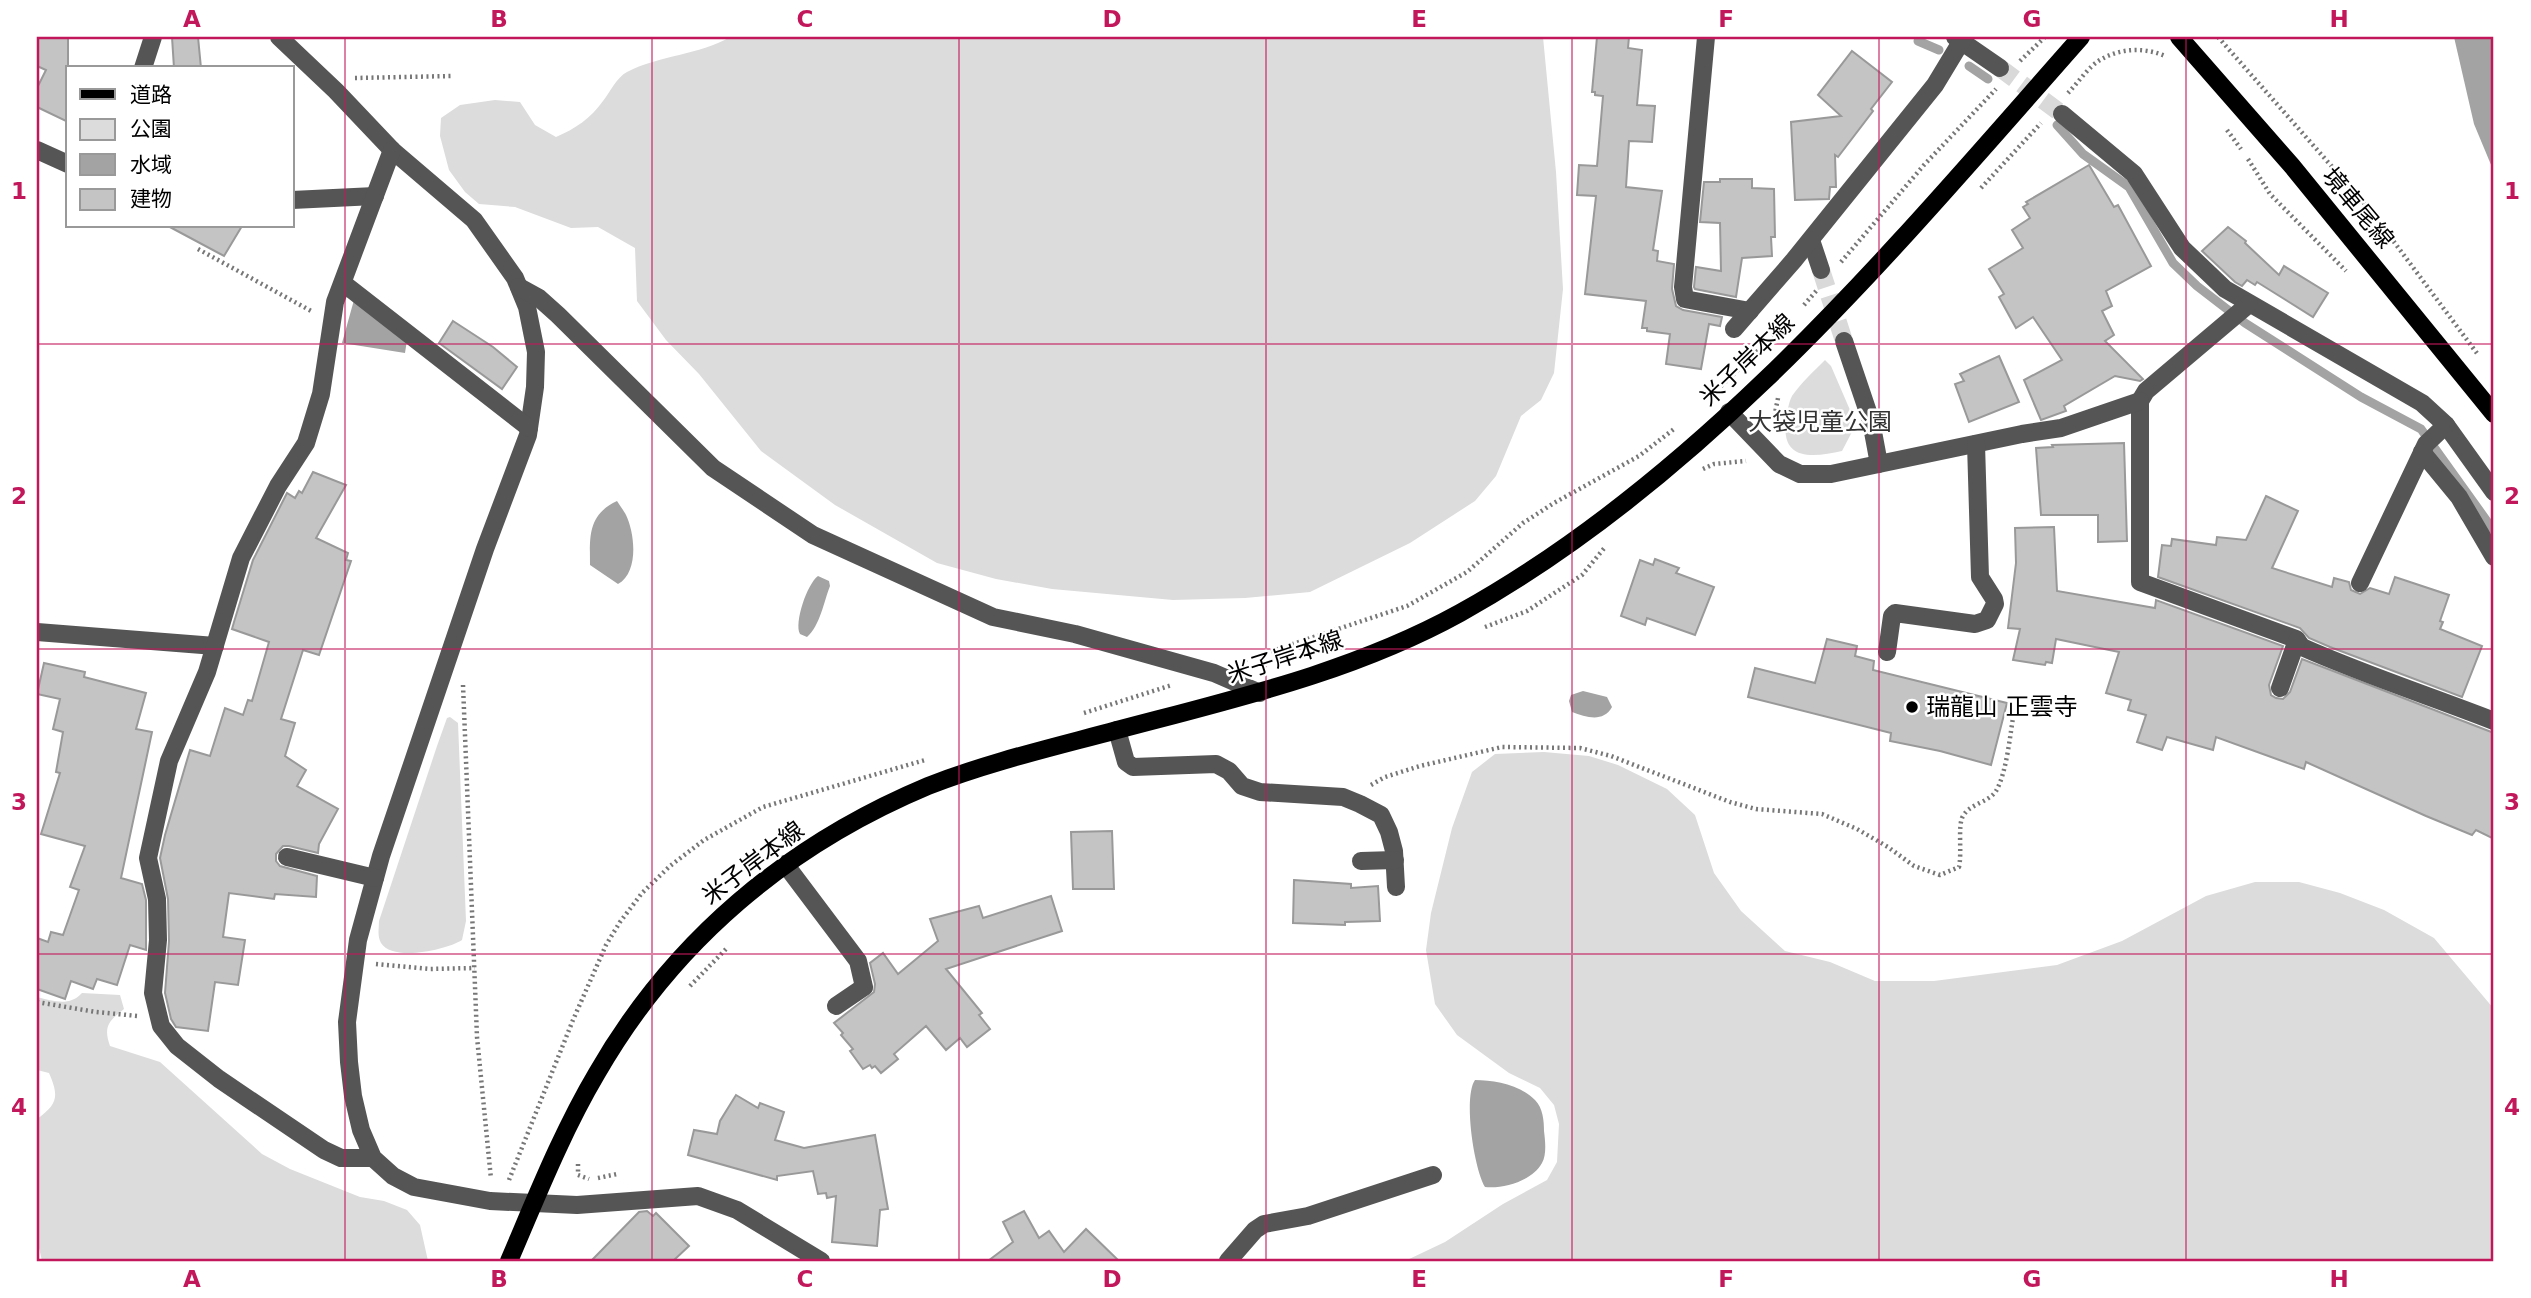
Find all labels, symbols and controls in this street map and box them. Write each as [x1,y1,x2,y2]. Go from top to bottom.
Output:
text: A [183,6,201,32]
text: B [490,6,508,32]
text: C [797,6,813,32]
text: D [1102,6,1122,32]
text: E [1411,6,1427,32]
text: F [1718,6,1734,32]
text: G [2023,6,2041,32]
text: H [2329,6,2349,32]
legend [66,66,294,228]
text: 道路 [130,83,172,107]
text: 公園 [130,117,172,141]
text: 水域 [130,153,172,177]
street label: 境車尾線 [2316,162,2400,254]
text: 1 [11,178,27,204]
text: 1 [2504,178,2520,204]
text: 建物 [130,187,172,211]
street label: 米子岸本線 [1694,308,1800,412]
park label: 大袋児童公園 [1748,408,1892,436]
text: 2 [11,483,27,509]
text: 2 [2504,483,2520,509]
street label: 米子岸本線 [1224,625,1346,689]
place label: 瑞龍山 正雲寺 [1926,693,2078,721]
marker: 瑞龍山 正雲寺 [1904,699,1920,715]
text: 3 [11,789,27,815]
text: 3 [2504,789,2520,815]
street label: 米子岸本線 [697,816,809,910]
text: 4 [11,1094,27,1120]
text: 4 [2504,1094,2520,1120]
text: A [183,1266,201,1292]
text: B [490,1266,508,1292]
text: C [797,1266,813,1292]
text: D [1102,1266,1122,1292]
text: E [1411,1266,1427,1292]
text: F [1718,1266,1734,1292]
text: G [2023,1266,2041,1292]
text: H [2329,1266,2349,1292]

